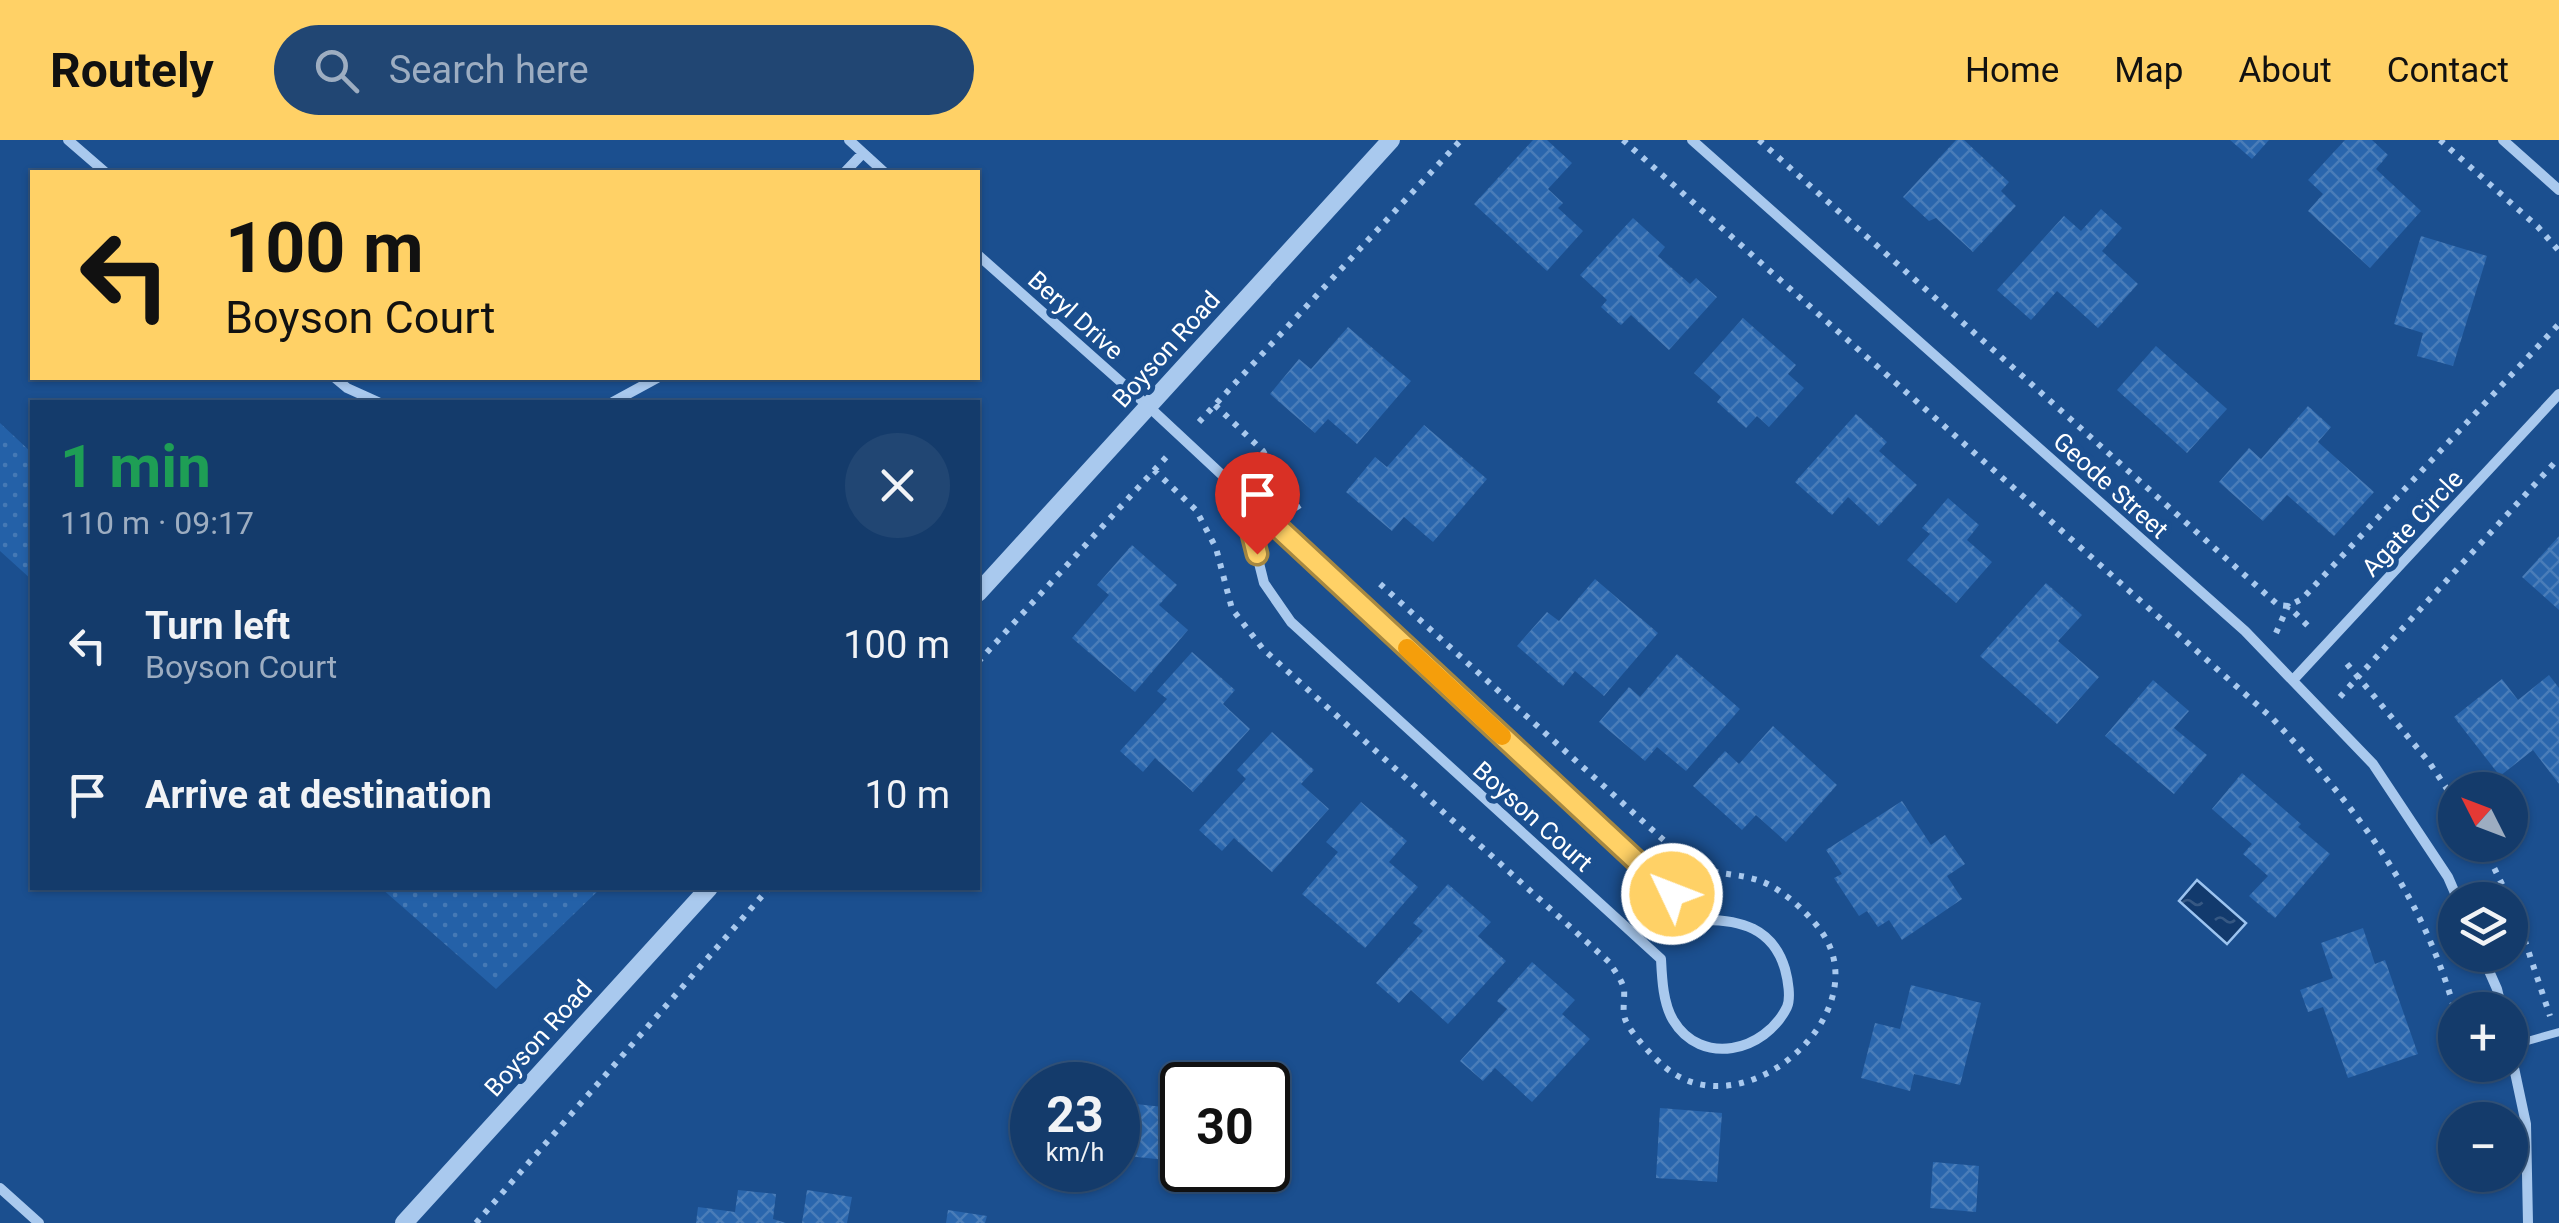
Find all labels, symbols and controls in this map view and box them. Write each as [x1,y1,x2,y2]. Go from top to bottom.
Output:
search box [274,25,974,115]
text: Routely [50,42,214,99]
icon: search [309,43,364,98]
text: Search here [389,48,589,92]
text: Home [1965,50,2059,91]
text: Map [2114,50,2183,91]
text: About [2238,50,2332,91]
text: Contact [2387,50,2509,91]
text: 100 m [225,207,424,289]
icon: left [60,210,190,340]
street label: Beryl Drive [1022,265,1129,366]
street label: Boyson Road [1107,285,1226,413]
text: Boyson Court [225,291,495,344]
street label: Geode Street [2047,426,2174,544]
text: 1 min [60,431,211,502]
button: close [845,433,950,538]
pin [1215,452,1300,555]
street label: Agate Circle [2356,464,2469,582]
icon: arrive [1230,467,1285,522]
text: 110 m · 09:17 [60,504,254,542]
text: Turn left [145,604,290,648]
icon: left [60,618,115,673]
text: 100 m [843,623,950,667]
text: Boyson Court [145,648,337,686]
street label: Boyson Court [1467,755,1598,877]
icon: arrive [60,768,115,823]
north arrow [2438,772,2528,862]
map controls [2438,772,2528,1192]
text: Arrive at destination [145,773,492,817]
text: 10 m [865,773,950,817]
position arrow [1620,842,1724,946]
button: layers [2438,882,2528,972]
street label: Boyson Road [479,974,598,1102]
button: + [2438,992,2528,1082]
speed limit sign: 30 [1160,1062,1290,1192]
text: 23 [1046,1086,1104,1144]
button: − [2438,1102,2528,1192]
text: km/h [1046,1138,1104,1167]

